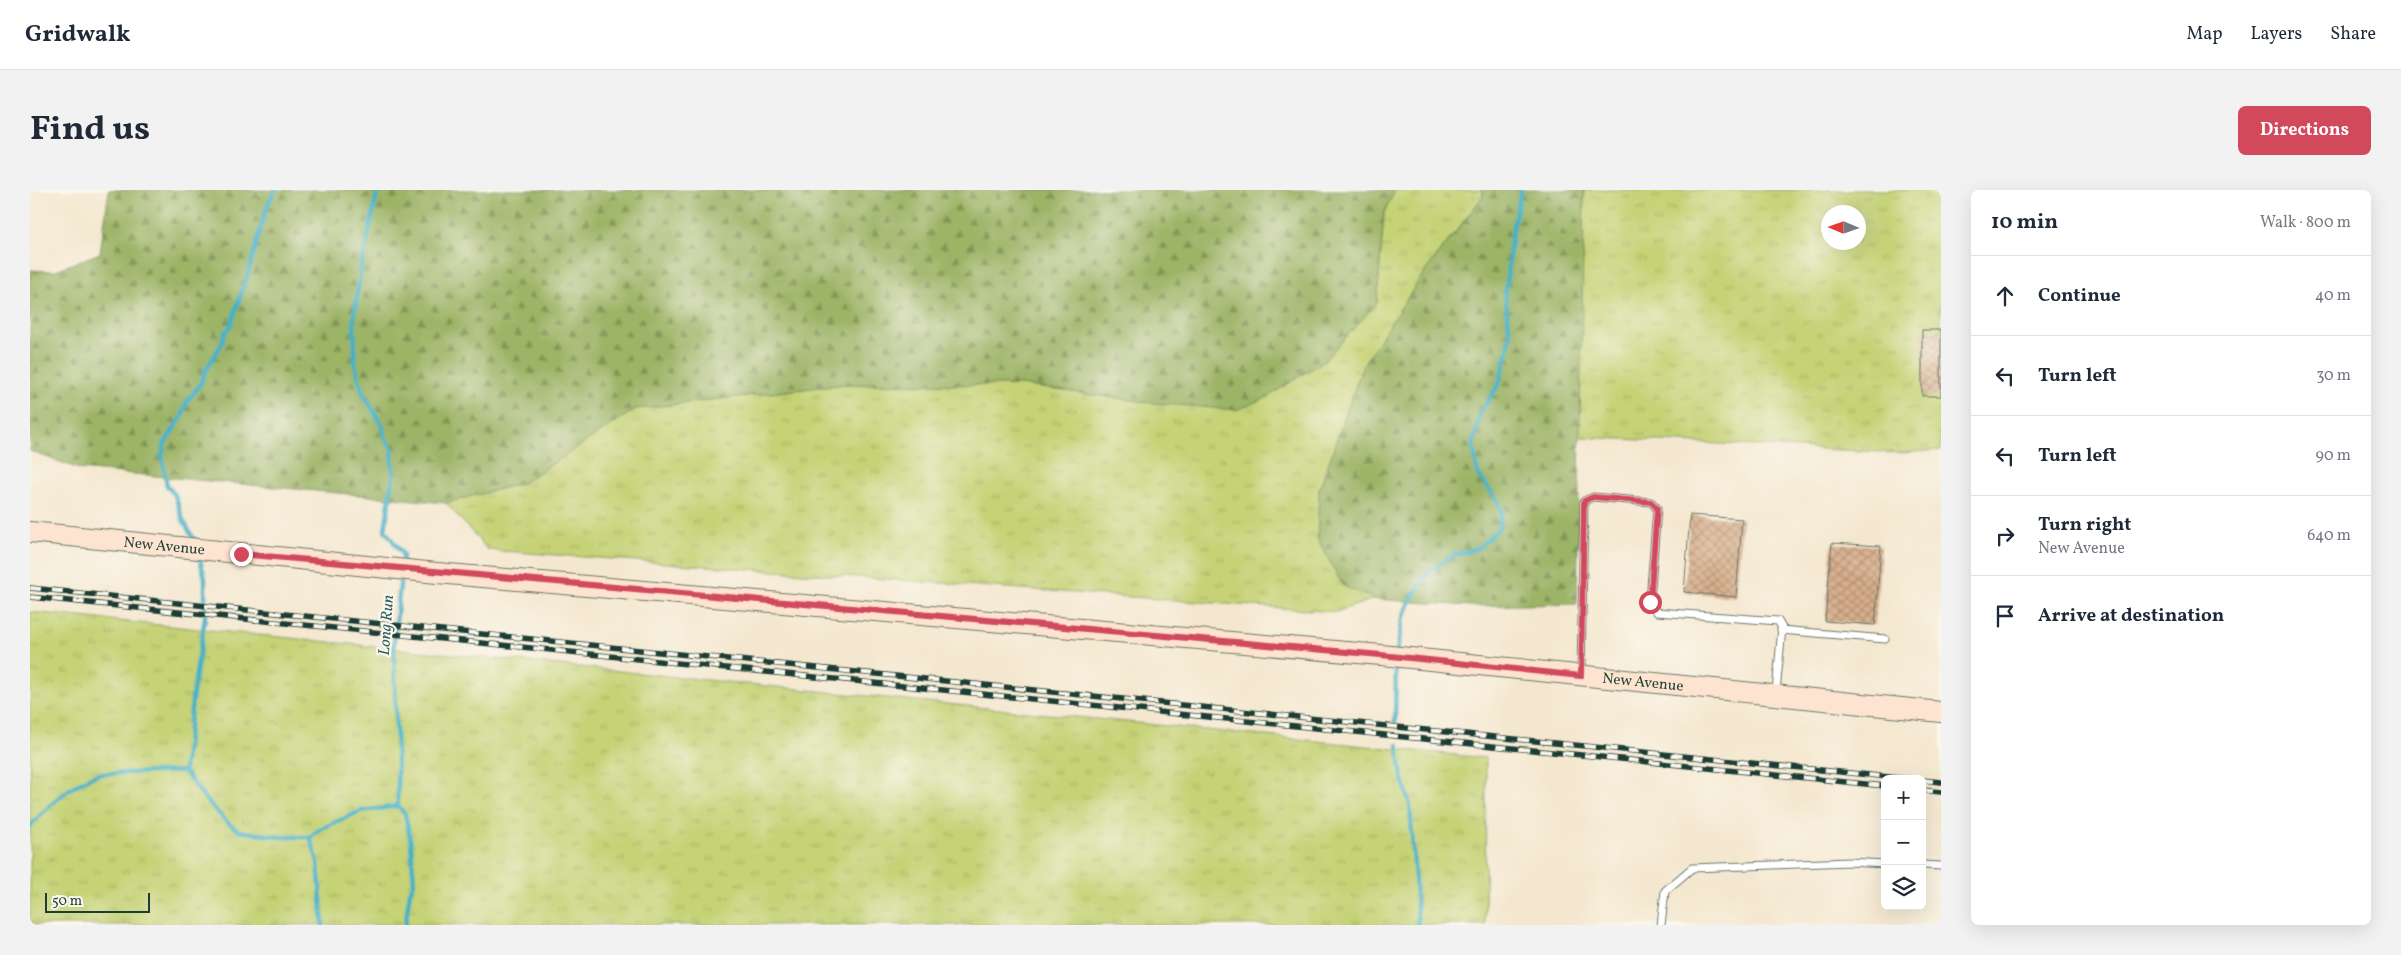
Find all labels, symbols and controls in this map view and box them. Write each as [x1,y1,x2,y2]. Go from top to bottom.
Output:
text: Gridwalk [25,18,131,52]
text: Map [2186,22,2222,47]
text: Layers [2250,22,2302,47]
text: Share [2330,22,2376,47]
text: Find us [30,106,150,154]
button: Directions [2238,106,2371,155]
north arrow [1821,205,1866,250]
text: 10 min [1991,208,2058,237]
text: Walk · 800 m [2260,212,2351,234]
icon: ahead [1991,282,2019,310]
text: Continue [2038,283,2121,309]
text: 40 m [2315,285,2351,307]
icon: left [1991,362,2019,390]
text: Turn left [2038,363,2117,389]
text: 30 m [2316,365,2351,387]
icon: left [1991,442,2019,470]
text: Turn left [2038,443,2117,469]
text: 90 m [2315,445,2351,467]
text: Turn right [2038,512,2131,538]
icon: right [1991,522,2019,550]
text: 640 m [2307,525,2351,547]
street label: New Avenue [123,532,206,562]
text: New Avenue [2038,538,2125,560]
route end [230,543,253,566]
route start [1639,591,1662,614]
water label: Long Run [374,594,400,656]
icon: arrive [1991,602,2019,630]
text: Arrive at destination [2038,603,2224,629]
street label: New Avenue [1601,669,1684,698]
map controls [1881,775,1926,910]
button: + [1881,775,1926,820]
button: − [1881,820,1926,865]
button: layers [1881,865,1926,910]
scale bar [45,890,150,913]
text: 50 m [52,892,82,911]

